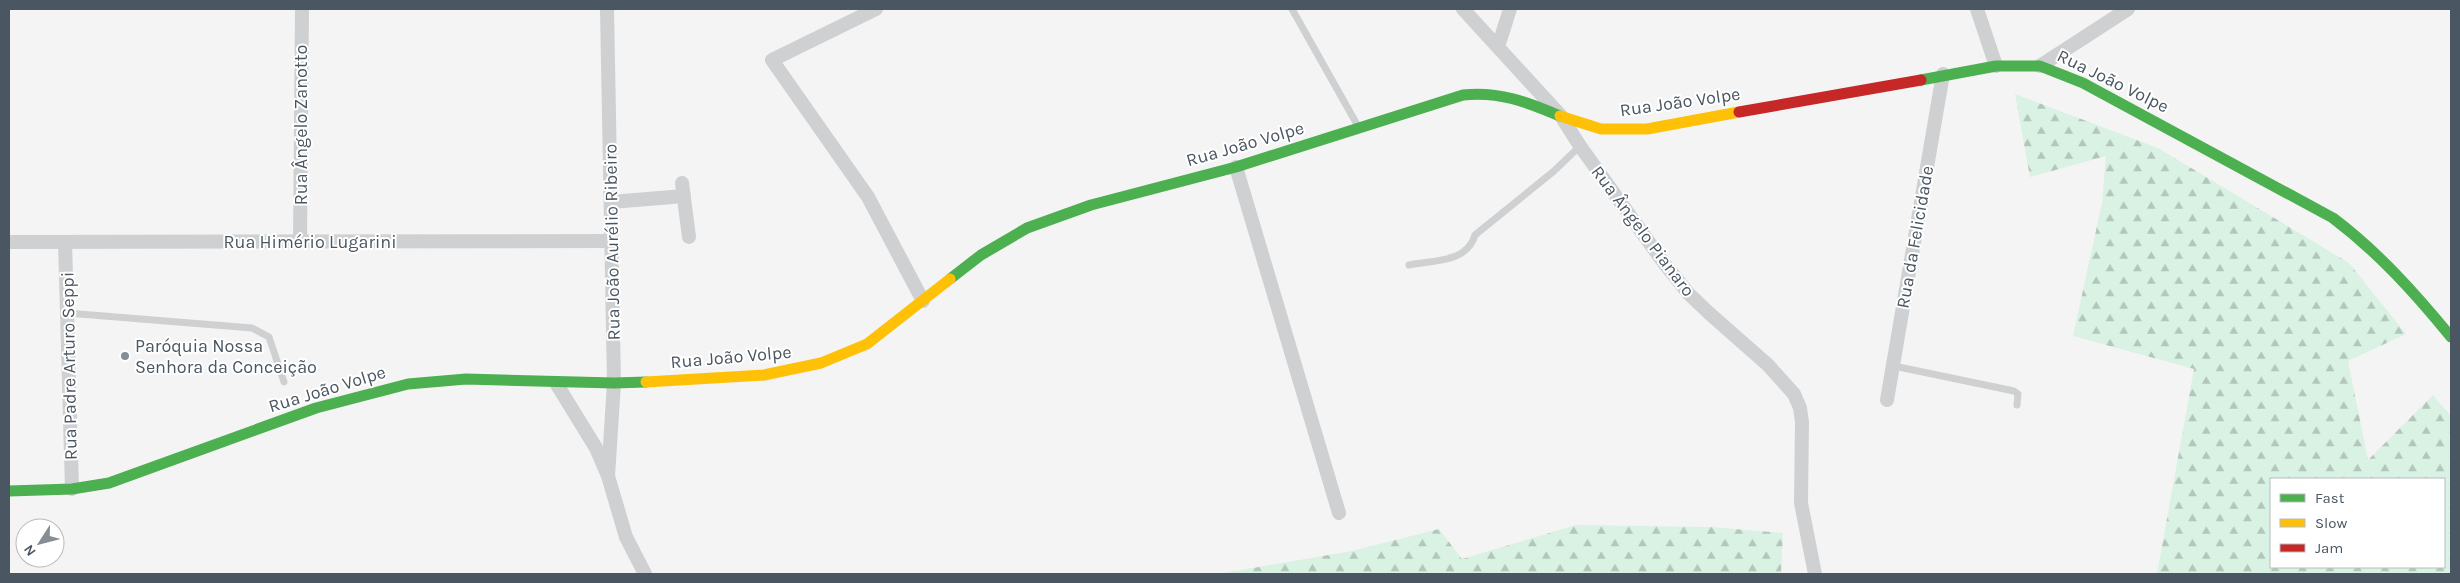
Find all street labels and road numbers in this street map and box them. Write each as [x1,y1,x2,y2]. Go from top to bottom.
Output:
street label: Rua João Volpe [2054,44,2172,118]
street label: Rua Ângelo Zanotto [290,45,312,205]
street label: Rua João Volpe [1618,83,1742,121]
street label: Rua João Volpe [1184,117,1306,171]
street label: Rua João Aurélio Ribeiro [599,143,625,341]
street label: Rua Ângelo Pianaro [1587,161,1699,301]
street label: Rua da Felicidade [1892,164,1938,310]
street label: Rua Himério Lugarini [223,231,397,253]
street label: Rua Padre Arturo Seppi [56,272,82,460]
street label: Rua João Volpe [670,341,792,373]
street label: Rua João Volpe [266,361,388,417]

